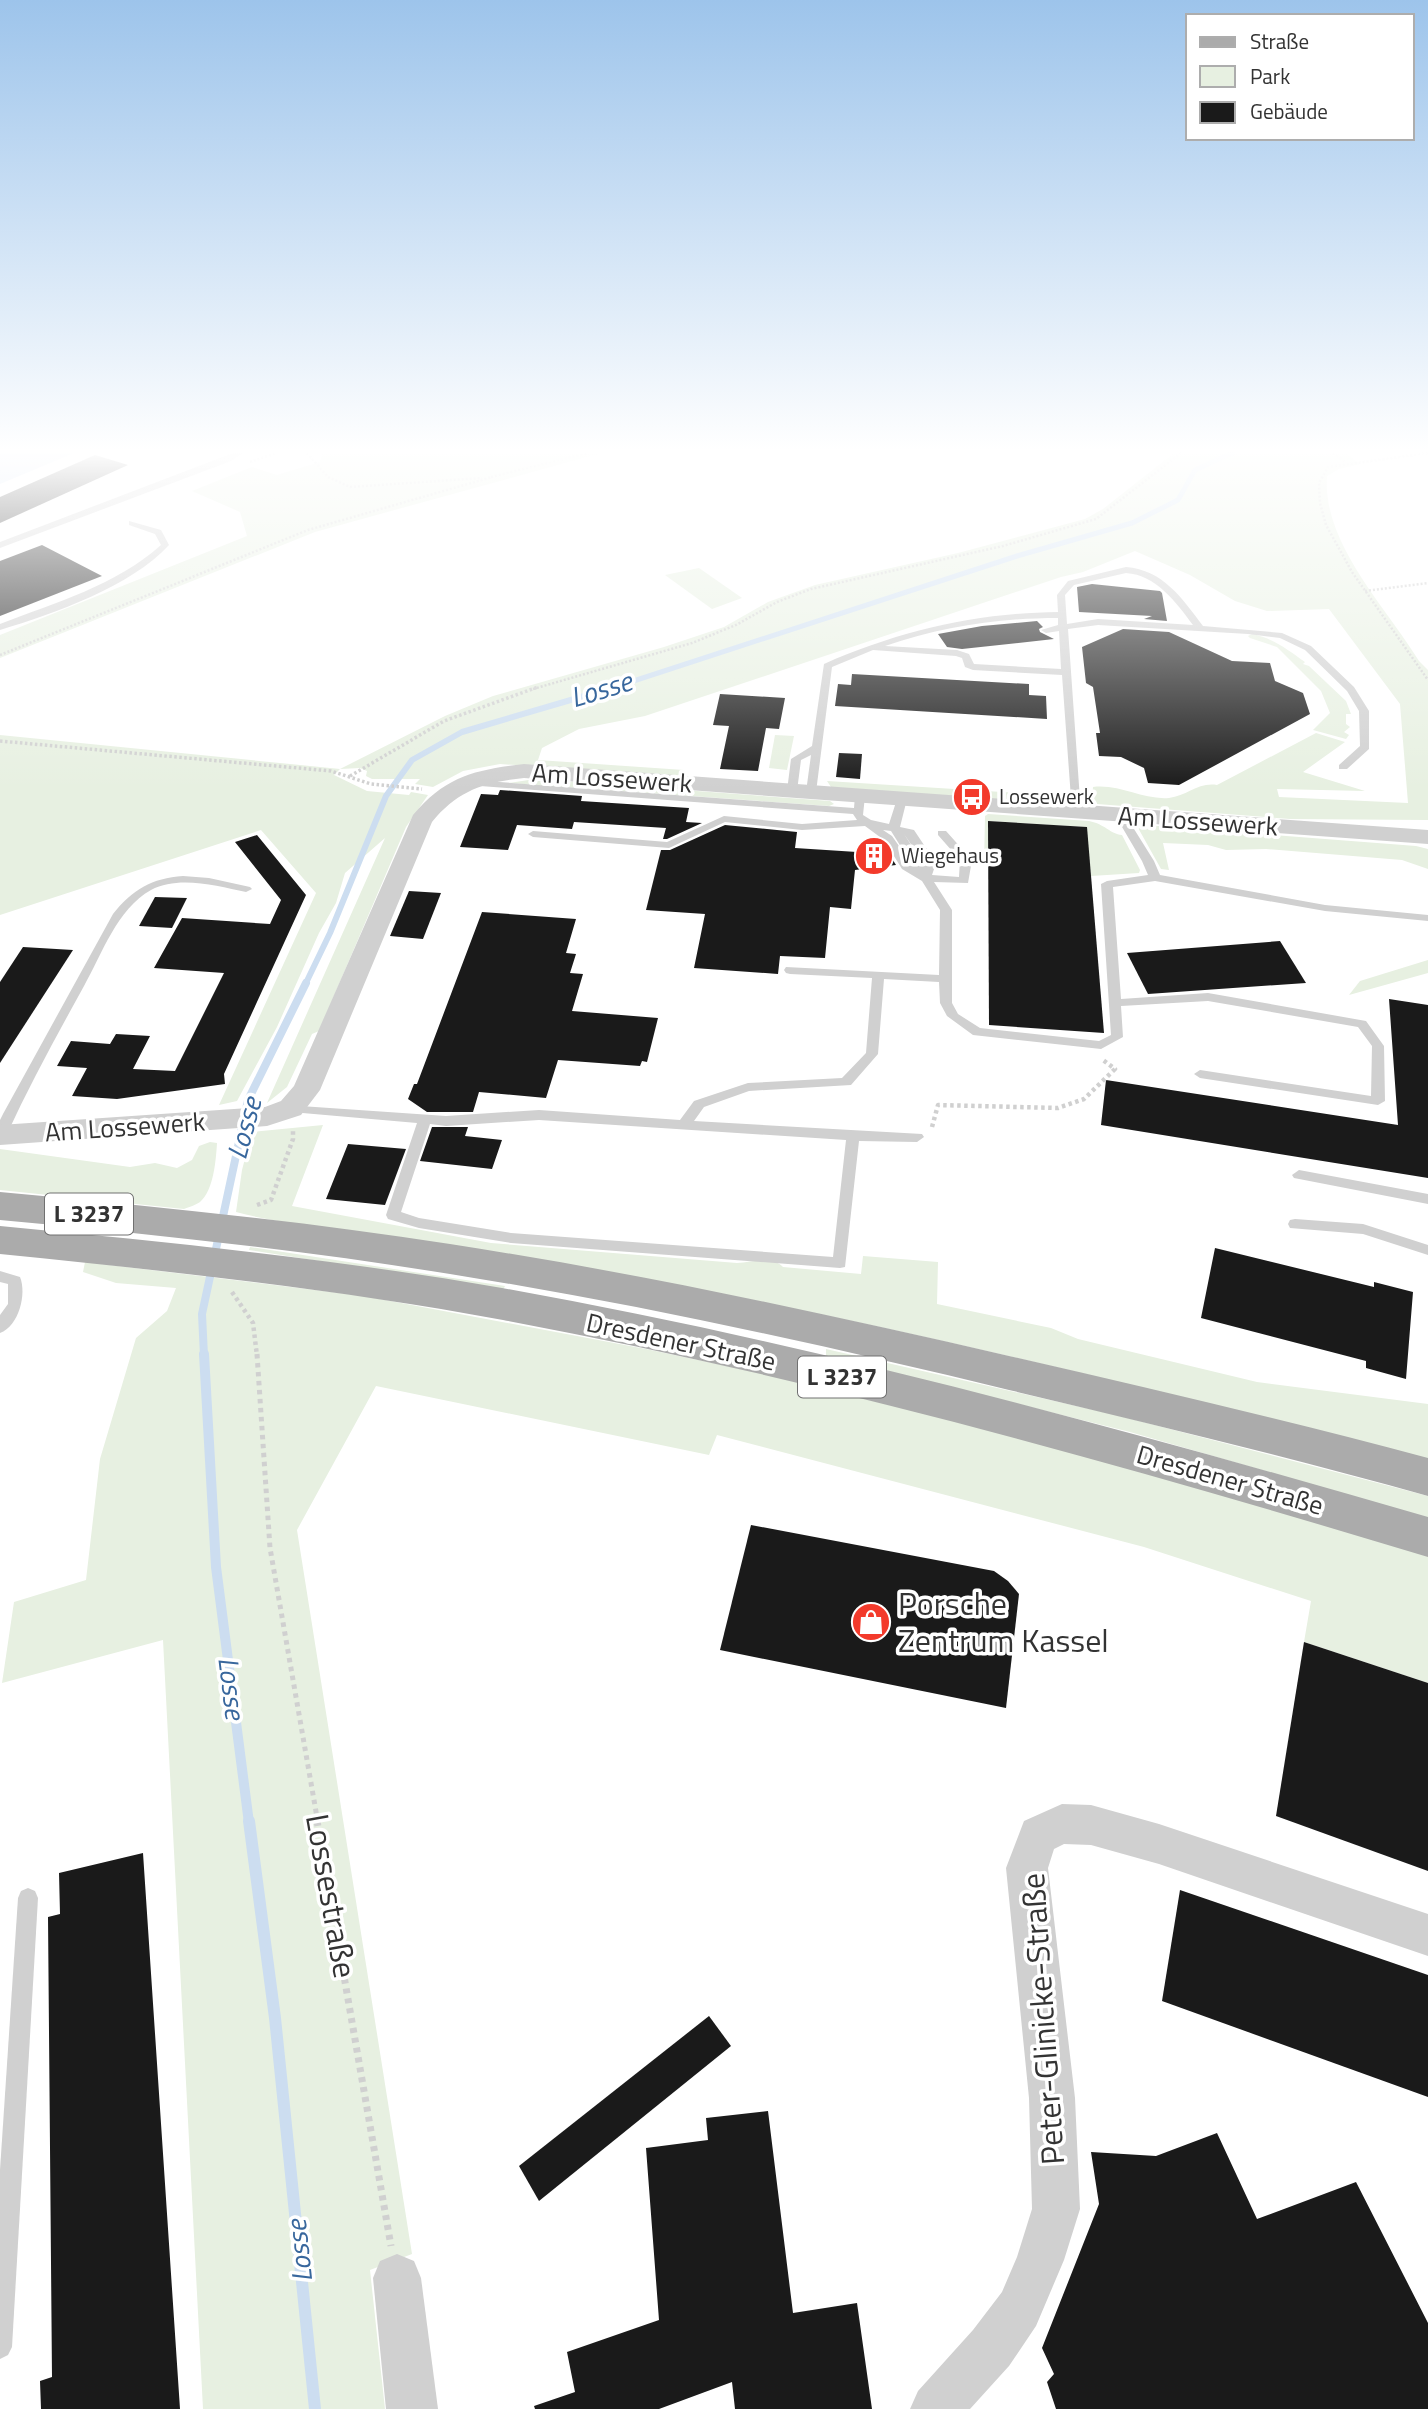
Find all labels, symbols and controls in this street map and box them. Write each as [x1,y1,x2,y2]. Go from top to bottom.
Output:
legend [1186,14,1414,140]
text: Straße [1250,25,1309,57]
text: Park [1250,60,1290,92]
text: Gebäude [1250,95,1328,127]
water label: Losse [565,658,639,718]
street label: Am Lossewerk [531,752,693,803]
bus stop icon: Lossewerk [951,776,993,818]
place label: Lossewerk [999,780,1094,812]
street label: Am Lossewerk [1117,795,1279,846]
building icon: Wiegehaus [853,835,895,877]
place label: Wiegehaus [901,839,999,871]
water label: Losse [215,1090,273,1164]
street label: Am Lossewerk [44,1101,206,1152]
road number: L 3237 [45,1194,133,1234]
street label: Dresdener Straße [583,1302,779,1381]
road number: L 3237 [798,1357,886,1398]
street label: Dresdener Straße [1132,1434,1328,1525]
place label: Porsche Zentrum Kassel [898,1579,1109,1664]
shop icon: Porsche Zentrum Kassel [850,1601,892,1643]
water label: Losse [207,1654,258,1724]
street label: Lossestraße [294,1810,370,1982]
street label: Peter-Glinicke-Straße [1008,1872,1076,2167]
water label: Losse [274,2216,323,2284]

